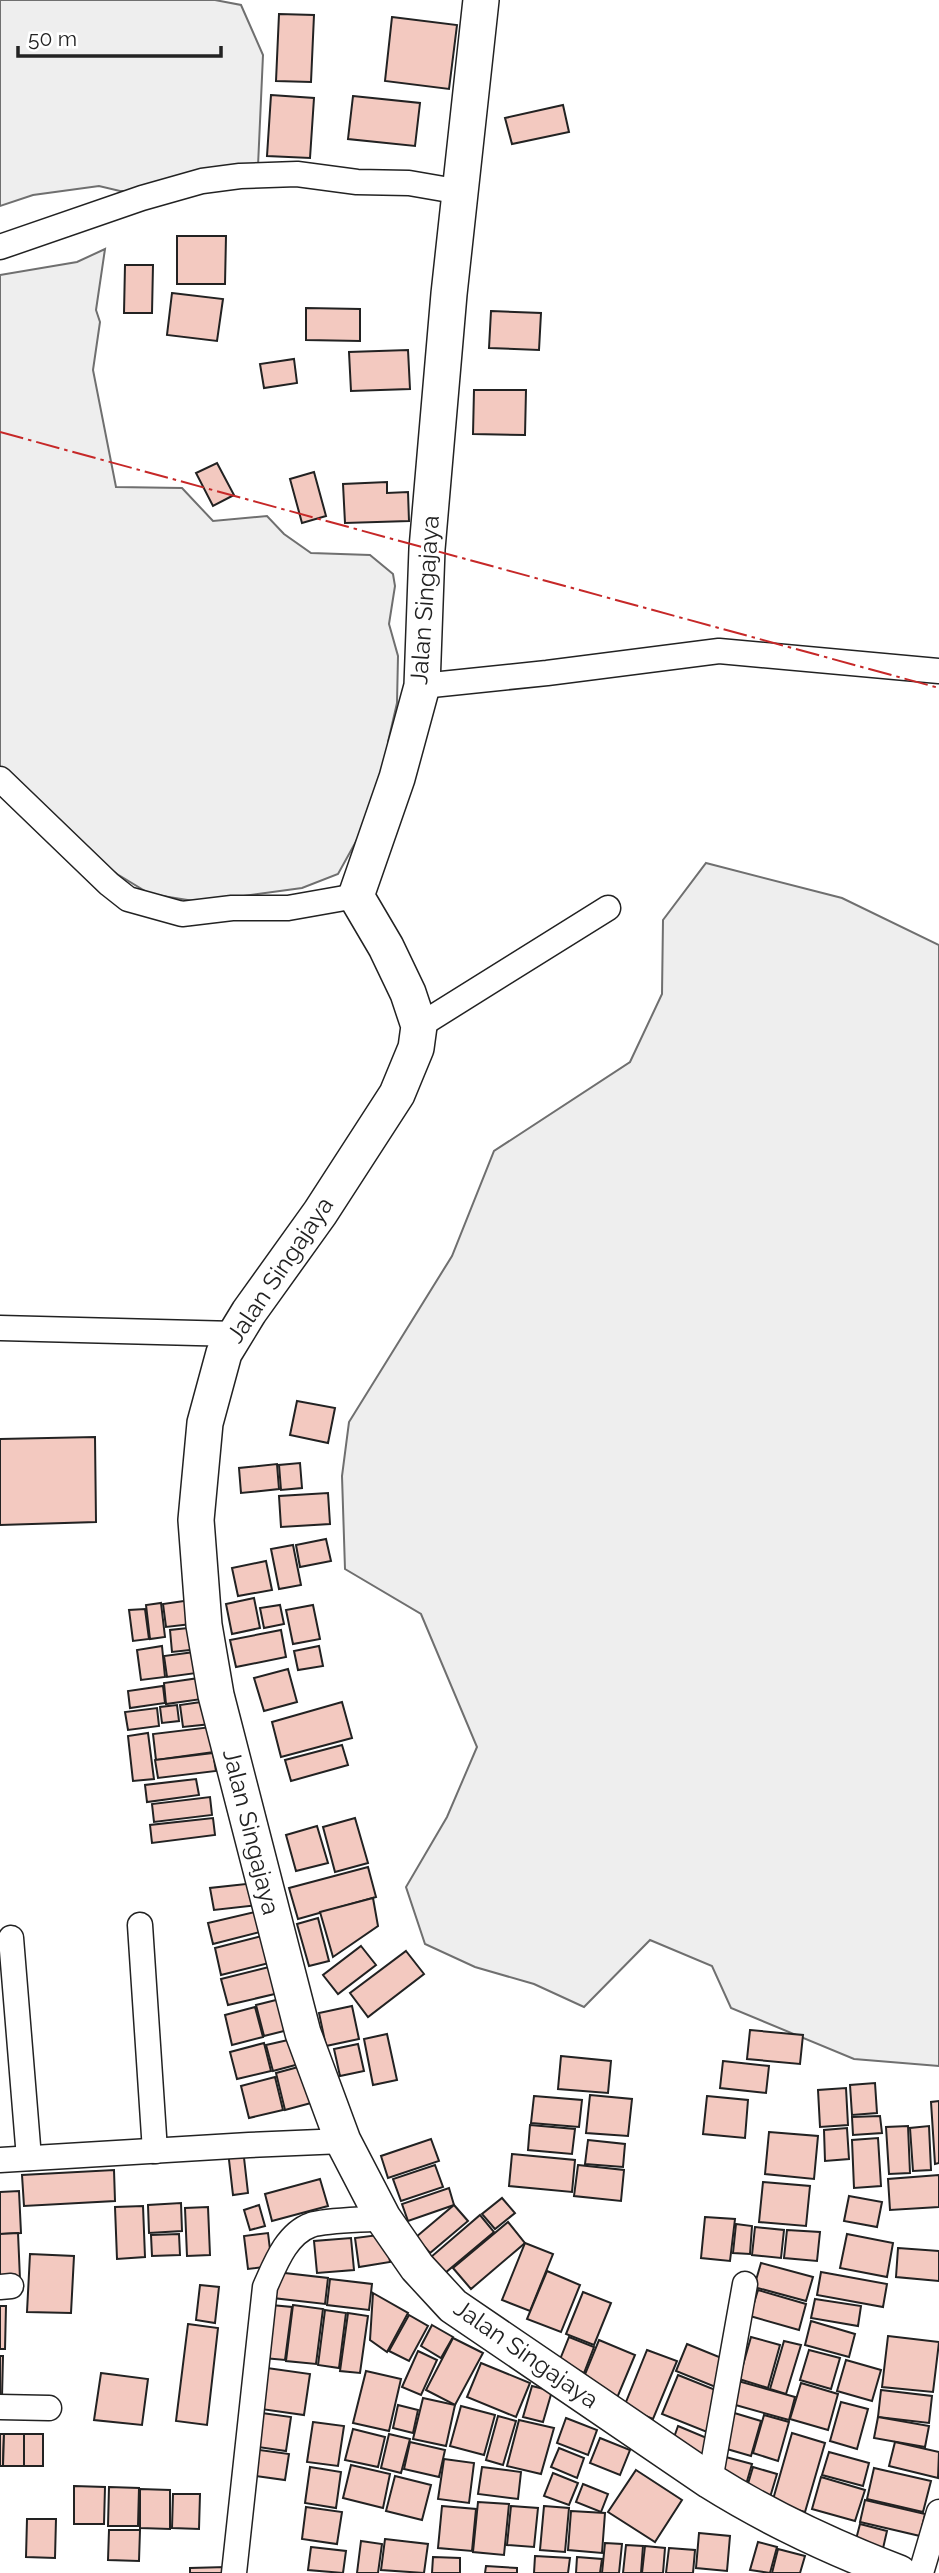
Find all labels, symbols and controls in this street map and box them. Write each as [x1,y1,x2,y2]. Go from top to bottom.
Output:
scale bar [18,14,220,58]
text: 50 m [28,26,77,51]
street label: Jalan Singajaya [404,514,445,686]
street label: Jalan Singajaya [220,1191,339,1348]
street label: Jalan Singajaya [217,1746,286,1918]
street label: Jalan Singajaya [448,2293,604,2414]

